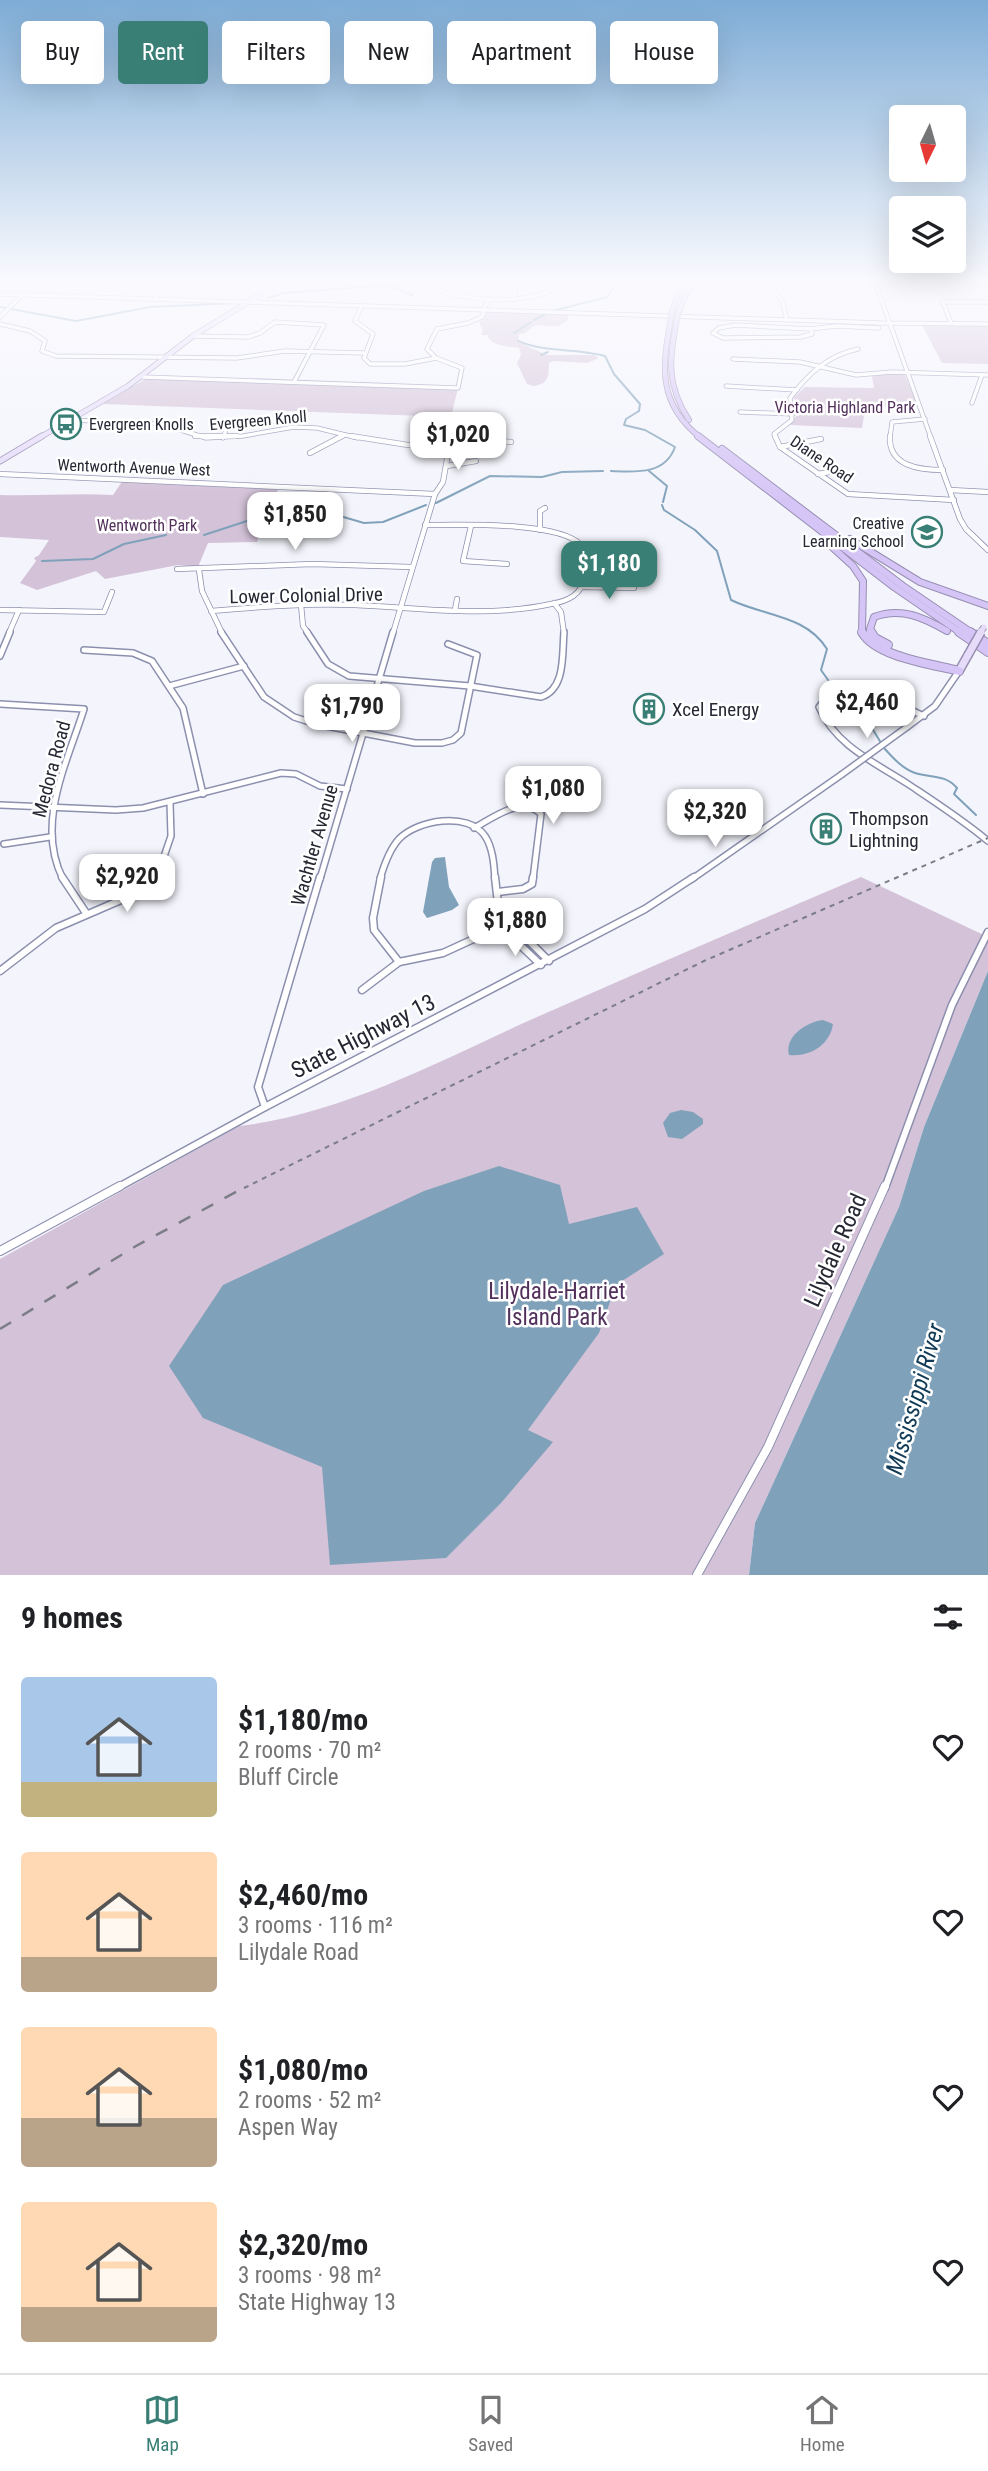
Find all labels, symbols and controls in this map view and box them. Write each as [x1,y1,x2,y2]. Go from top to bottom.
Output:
chip: Buy [21,21,104,84]
chip: Rent [118,21,208,84]
chip: Filters [222,21,330,84]
chip: New [344,21,433,84]
chip: Apartment [447,21,596,84]
chip: House [610,21,718,84]
north arrow [889,105,966,182]
map controls [889,105,966,273]
button: layers [889,196,966,273]
park label: Victoria Highland Park [775,398,916,417]
bus stop icon: Evergreen Knolls [49,407,83,441]
street label: Evergreen Knoll [209,407,307,434]
pin: $1,020 [401,412,515,472]
place label: Evergreen Knolls [89,415,194,434]
text: $1,020 [426,421,490,448]
street label: Diane Road [787,432,857,487]
street label: Wentworth Avenue West [57,455,211,480]
pin: $1,850 [238,492,352,552]
text: $1,850 [263,501,327,528]
place label: Creative Learning School [802,514,904,551]
school or university icon: Creative Learning School [910,515,944,549]
park label: Wentworth Park [97,516,198,535]
pin: $1,180 [552,542,666,601]
text: $1,180 [577,550,641,577]
street label: Lower Colonial Drive [229,583,383,608]
pin: $2,460 [810,680,924,740]
pin: $1,790 [295,684,409,744]
text: $2,460 [835,689,899,716]
building icon: Xcel Energy [632,692,666,726]
text: $1,790 [320,693,384,720]
place label: Xcel Energy [672,698,759,721]
street label: Medora Road [28,718,75,820]
pin: $1,080 [496,766,610,826]
text: $1,080 [521,775,585,802]
street label: Wachtler Avenue [286,782,343,908]
pin: $2,320 [658,790,772,849]
text: $2,320 [683,798,747,825]
place label: Thompson Lightning [849,807,929,852]
building icon: Thompson Lightning [809,812,843,846]
pin: $2,920 [70,855,184,914]
text: $2,920 [95,863,159,890]
pin: $1,880 [458,898,572,958]
text: $1,880 [483,907,547,934]
street label: State Highway 13 [287,989,440,1084]
street label: Lilydale Road [799,1190,872,1311]
park label: Lilydale-Harriet Island Park [488,1278,626,1331]
water label: Mississippi River [880,1320,950,1478]
icon: filters [929,1598,967,1636]
text: 9 homes [21,1600,123,1635]
text: $1,180/mo [238,1702,368,1737]
icon: home [77,1705,161,1789]
icon: heart [929,1728,967,1766]
text: 2 rooms · 70 m² [238,1737,381,1764]
text: Bluff Circle [238,1764,339,1791]
text: $2,460/mo [238,1877,368,1912]
icon: home [77,1880,161,1964]
icon: heart [929,1903,967,1941]
text: 3 rooms · 116 m² [238,1912,393,1939]
text: Lilydale Road [238,1939,359,1966]
text: $1,080/mo [238,2052,368,2087]
icon: home [77,2055,161,2139]
icon: heart [929,2078,967,2116]
text: 2 rooms · 52 m² [238,2087,381,2114]
text: Aspen Way [238,2114,338,2141]
text: $2,320/mo [238,2227,368,2262]
icon: home [77,2230,161,2314]
icon: heart [929,2253,967,2291]
text: 3 rooms · 98 m² [238,2262,381,2289]
text: State Highway 13 [238,2289,396,2316]
tab: Map [143,2391,181,2456]
tab: Saved [468,2391,513,2456]
tab: Home [800,2391,845,2456]

